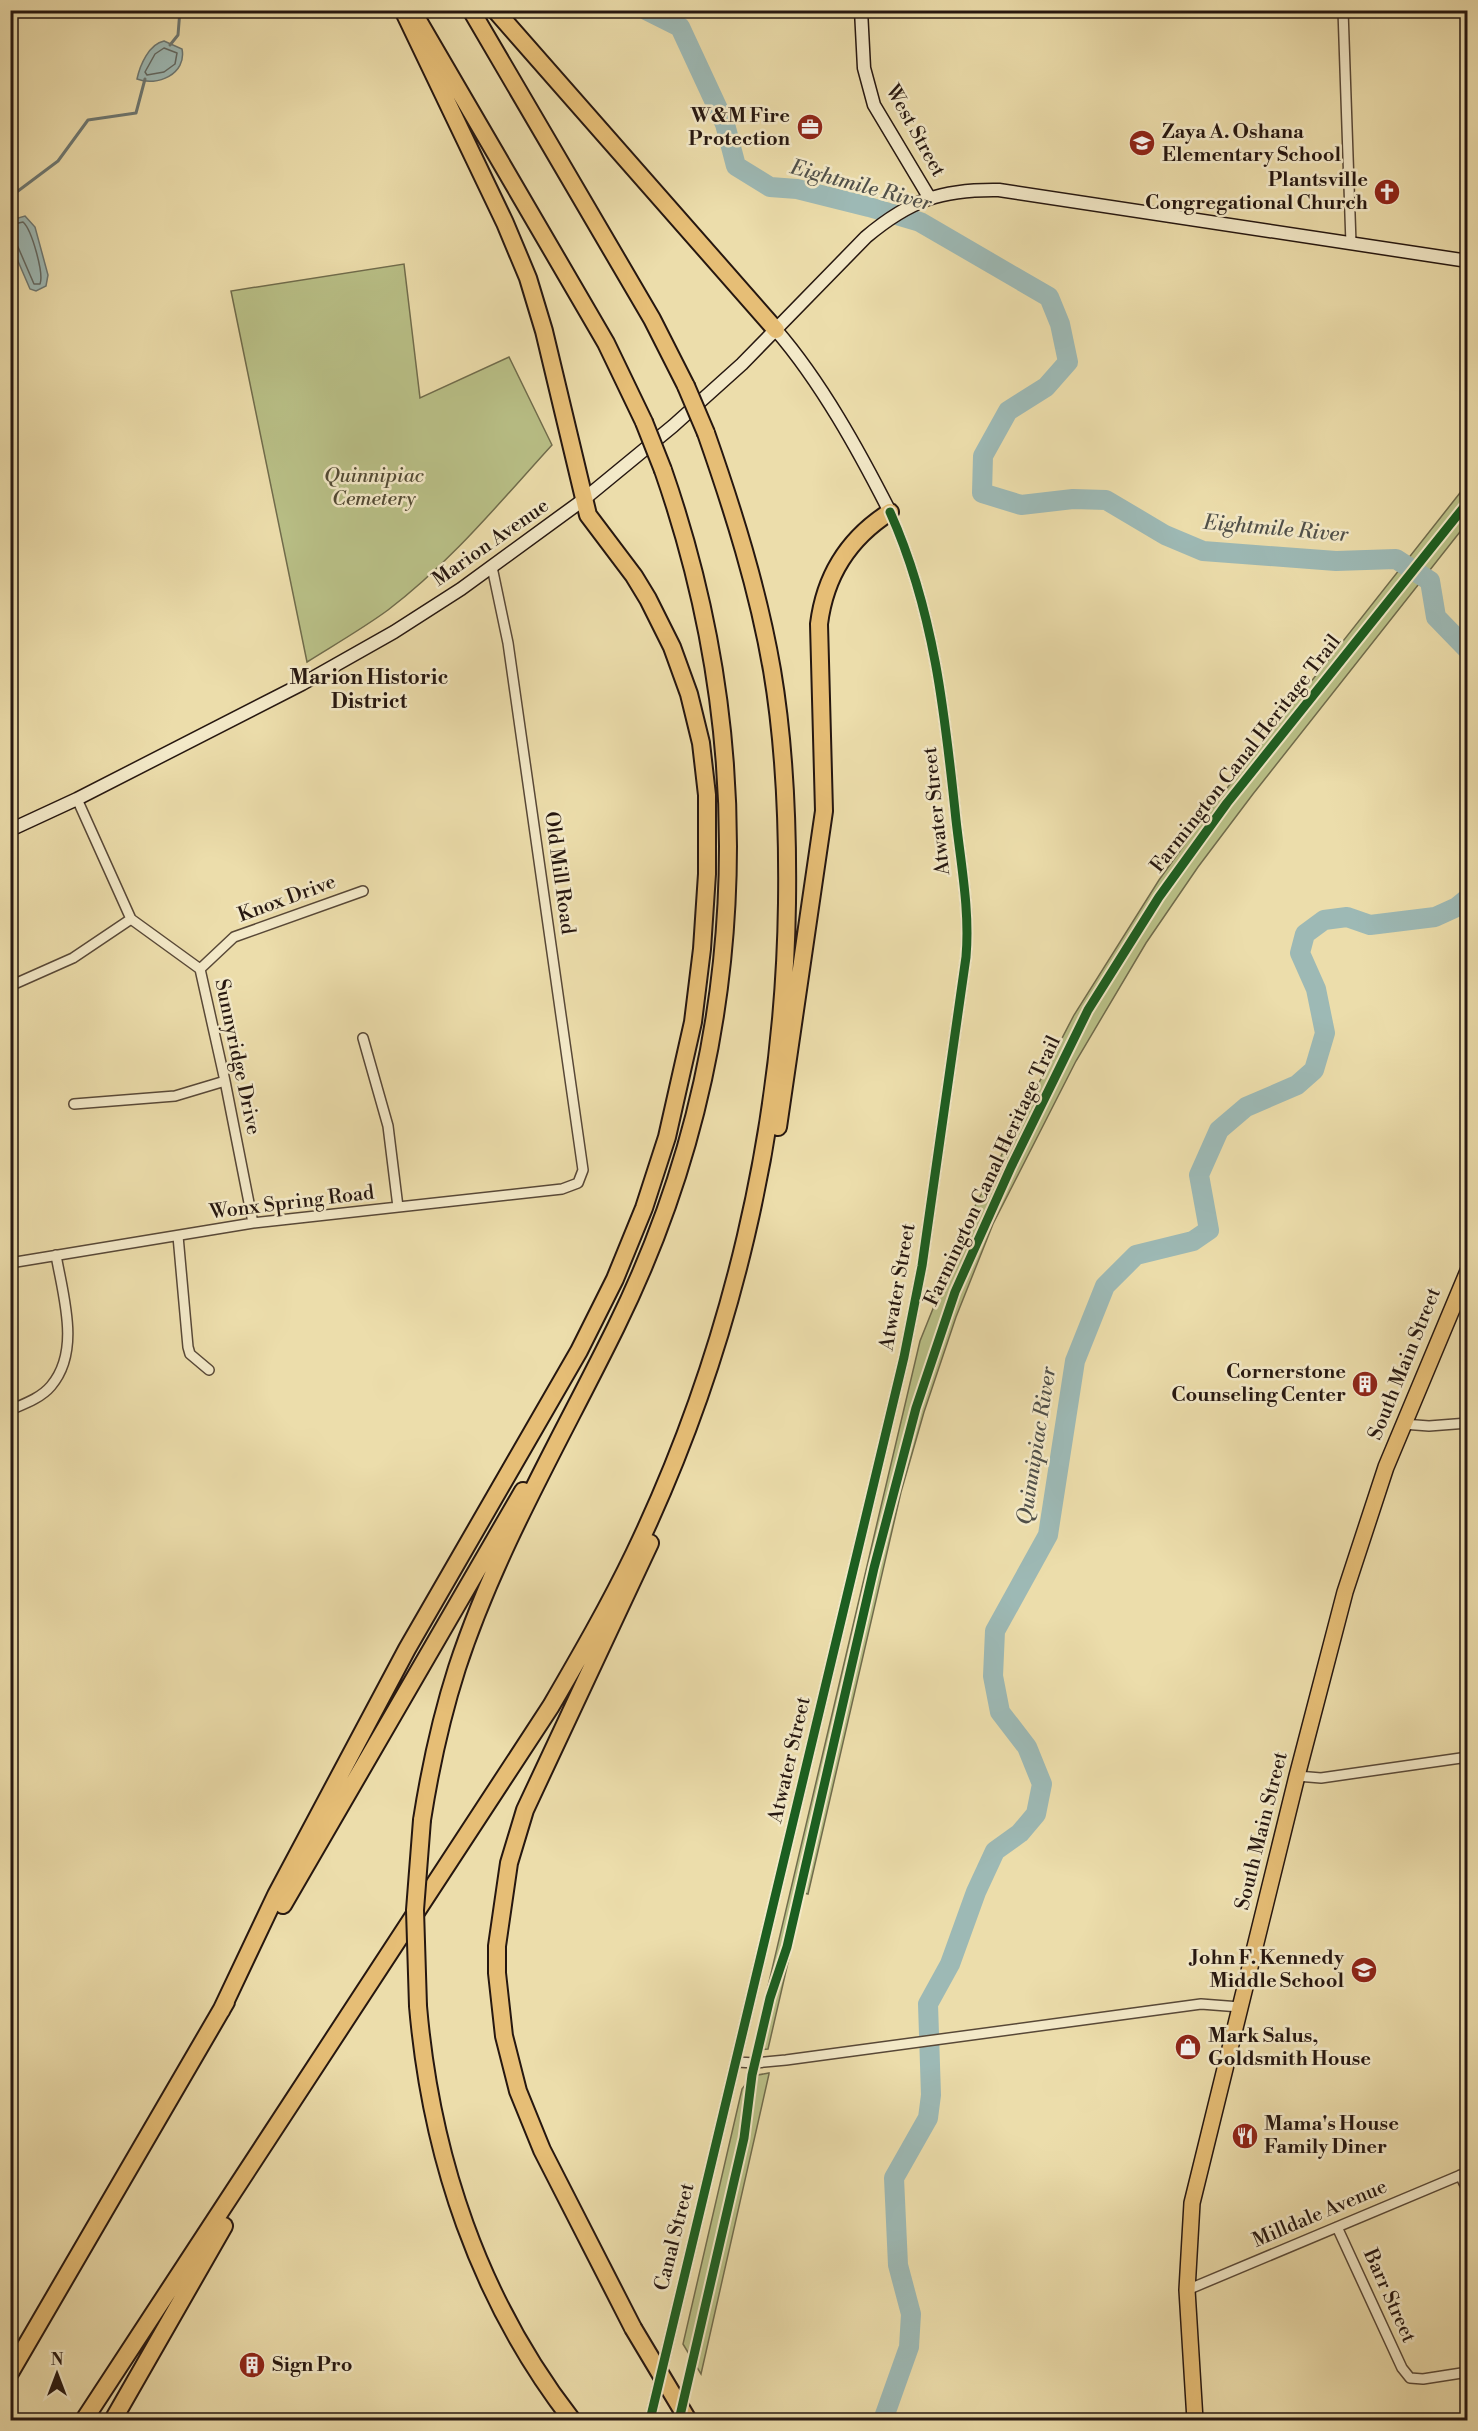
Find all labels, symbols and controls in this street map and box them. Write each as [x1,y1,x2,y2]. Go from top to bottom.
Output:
street label: West Street [879,80,951,181]
place label: W&M Fire Protection [688,104,791,152]
office icon: W&M Fire Protection [795,112,825,142]
place label: Zaya A. Oshana Elementary School [1162,120,1341,168]
school or university icon: Zaya A. Oshana Elementary School [1127,128,1157,158]
water label: Eightmile River [787,154,935,218]
place label: Plantsville Congregational Church [1145,168,1369,216]
church icon: Plantsville Congregational Church [1372,177,1402,207]
park label: Quinnipiac Cemetery [324,464,425,512]
street label: Marion Avenue [428,494,554,592]
water label: Eightmile River [1202,510,1350,548]
street label: Farmington Canal Heritage Trail [1145,630,1347,878]
district label: Marion Historic District [290,665,449,715]
street label: Atwater Street [918,746,956,877]
street label: Old Mill Road [538,810,580,937]
street label: Knox Drive [235,870,339,928]
street label: Sunnyridge Drive [208,977,266,1137]
street label: Farmington Canal Heritage Trail [919,1032,1067,1310]
street label: Wonx Spring Road [207,1180,376,1226]
street label: Atwater Street [874,1221,922,1354]
street label: South Main Street [1363,1284,1447,1444]
place label: Cornerstone Counseling Center [1171,1360,1346,1408]
water label: Quinnipiac River [1012,1364,1063,1527]
building icon: Cornerstone Counseling Center [1350,1369,1380,1399]
street label: Atwater Street [763,1694,817,1827]
street label: South Main Street [1230,1749,1294,1913]
place label: John F. Kennedy Middle School [1188,1946,1345,1994]
school or university icon: John F. Kennedy Middle School [1349,1955,1379,1985]
place label: Mark Salus, Goldsmith House [1208,2024,1371,2072]
shop icon: Mark Salus, Goldsmith House [1173,2032,1203,2062]
place label: Mama's House Family Diner [1264,2112,1399,2160]
restaurant icon: Mama's House Family Diner [1230,2121,1260,2151]
street label: Milldale Avenue [1249,2174,1391,2254]
street label: Canal Street [650,2180,700,2294]
street label: Barr Street [1357,2244,1421,2347]
north arrow [27,2344,87,2404]
text: N [51,2350,64,2370]
building icon: Sign Pro [237,2350,267,2380]
place label: Sign Pro [272,2353,353,2378]

